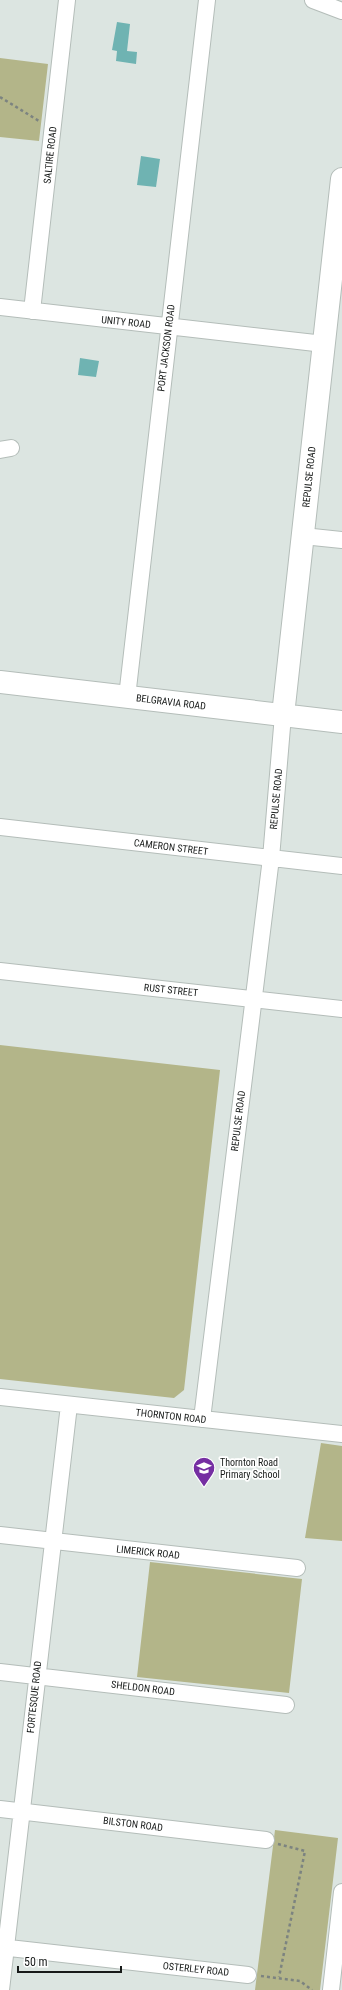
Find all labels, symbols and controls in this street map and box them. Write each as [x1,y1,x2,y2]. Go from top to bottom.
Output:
street label: SALTIRE ROAD [42,126,58,184]
street label: PORT JACKSON ROAD [155,304,177,392]
street label: UNITY ROAD [101,314,152,330]
street label: REPULSE ROAD [300,446,318,508]
street label: BELGRAVIA ROAD [135,692,207,712]
street label: REPULSE ROAD [268,768,284,830]
street label: CAMERON STREET [133,837,209,857]
street label: RUST STREET [143,982,199,998]
street label: REPULSE ROAD [229,1090,247,1152]
street label: THORNTON ROAD [135,1407,207,1425]
school or university icon: Thornton Road Primary School [191,1455,217,1488]
place label: Thornton Road Primary School [220,1457,280,1480]
street label: LIMERICK ROAD [116,1543,181,1561]
street label: FORTESQUE ROAD [25,1660,43,1734]
street label: SHELDON ROAD [111,1679,176,1697]
street label: BILSTON ROAD [102,1815,164,1833]
scale bar [18,1948,121,1974]
text: 50 m [24,1955,48,1969]
street label: OSTERLEY ROAD [162,1960,230,1978]

